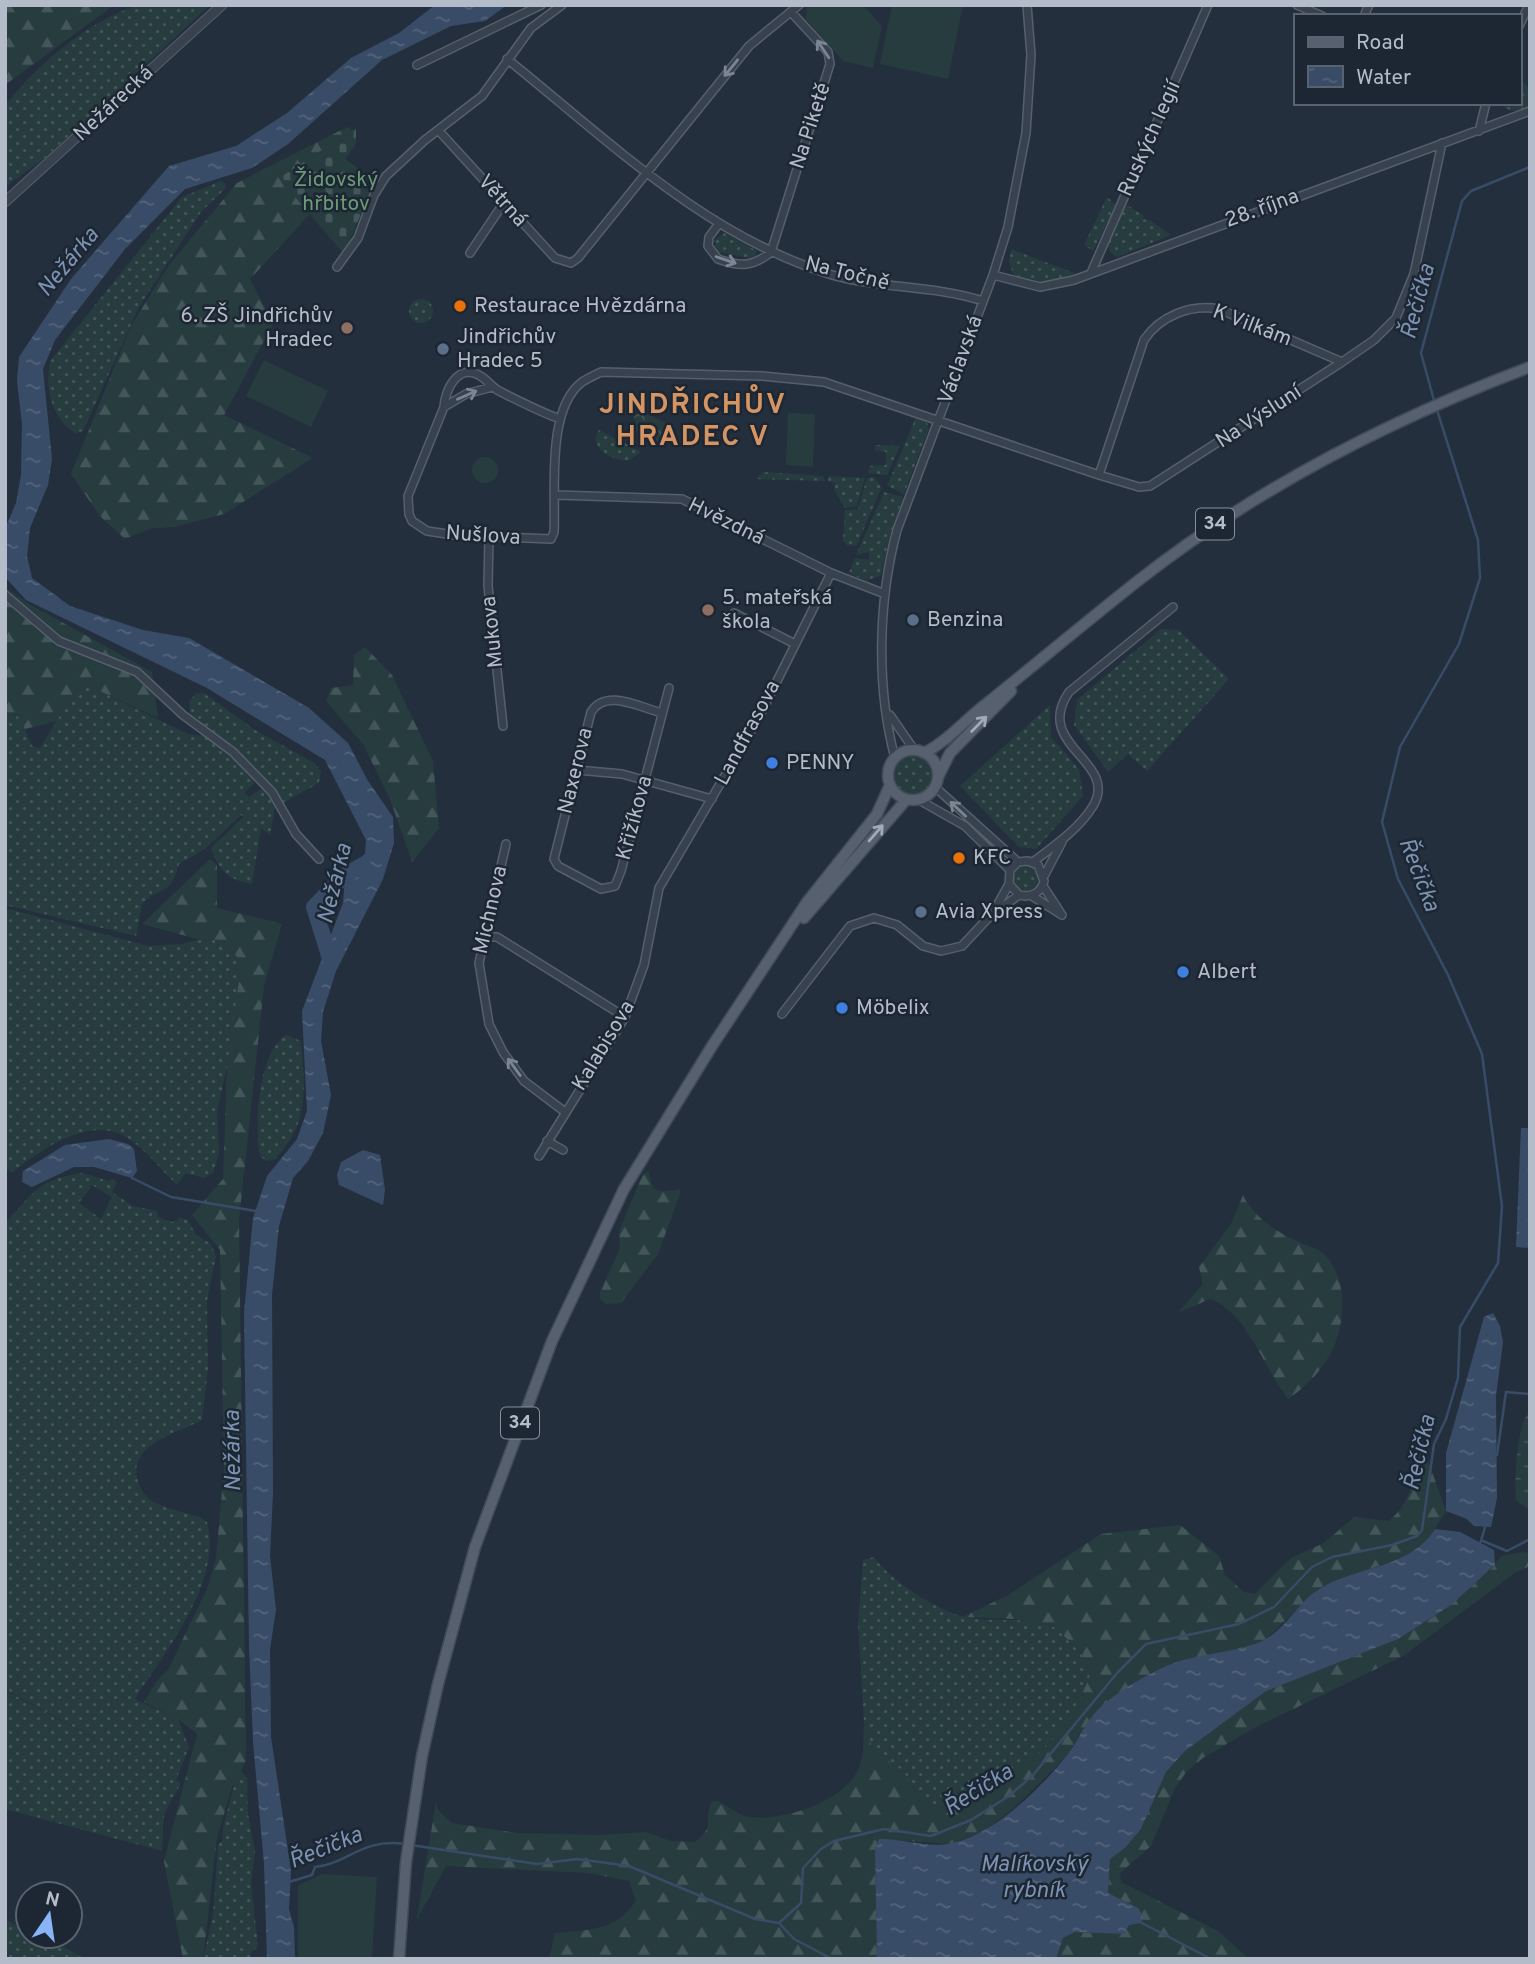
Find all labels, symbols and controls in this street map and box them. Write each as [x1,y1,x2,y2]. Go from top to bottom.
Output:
legend [1294,14,1521,105]
text: Road [1356,30,1405,57]
one-way arrow [815,40,830,59]
one-way arrow [723,59,739,77]
street label: Nežárecká [68,60,160,148]
text: Water [1356,65,1411,92]
street label: Ruských legií [1112,75,1188,201]
street label: Na Piketě [784,79,838,173]
park label: Židovský hřbitov [294,166,378,218]
street label: Větrná [471,169,533,233]
street label: 28. října [1221,183,1303,235]
water label: Nežárka [32,222,106,304]
street label: Na Točně [802,250,892,298]
one-way arrow [715,255,737,267]
water label: Řečička [1394,261,1443,343]
place label: Restaurace Hvězdárna [474,293,686,320]
marker: Restaurace Hvězdárna [452,298,468,314]
street label: K Vilkám [1209,299,1295,353]
place label: 6. ZŠ Jindřichův Hradec [181,302,333,354]
street label: Václavská [932,312,990,408]
marker: 6. ZŠ Jindřichův Hradec [339,320,355,336]
place label: Jindřichův Hradec 5 [457,324,556,375]
marker: Jindřichův Hradec 5 [435,341,451,357]
street label: Na Výsluní [1211,378,1309,455]
district label: JINDŘICHŮV HRADEC V [599,384,787,456]
one-way arrow [456,388,477,401]
street label: Hvězdná [683,492,769,552]
road number: 34 [1196,509,1234,540]
street label: Nušlova [445,520,521,552]
place label: 5. mateřská škola [722,585,832,636]
street label: Mukova [476,595,510,669]
marker: 5. mateřská škola [700,602,716,618]
place label: Benzina [927,607,1003,634]
marker: Benzina [905,612,921,628]
street label: Landfrasova [709,676,787,790]
one-way arrow [971,716,988,733]
street label: Naxerova [552,725,600,817]
place label: PENNY [786,750,854,777]
marker: PENNY [764,755,780,771]
street label: Křižíkova [611,773,659,863]
one-way arrow [950,800,967,817]
one-way arrow [867,825,884,842]
water label: Řečička [1391,834,1446,916]
water label: Nežárka [312,841,360,927]
place label: KFC [973,845,1012,872]
marker: KFC [951,850,967,866]
street label: Michnova [468,863,514,957]
place label: Avia Xpress [935,899,1043,926]
marker: Avia Xpress [913,904,929,920]
place label: Albert [1197,959,1257,986]
marker: Albert [1175,964,1191,980]
place label: Möbelix [856,995,930,1022]
street label: Kalabisova [566,996,642,1096]
marker: Möbelix [834,1000,850,1016]
one-way arrow [507,1058,521,1077]
road number: 34 [501,1408,539,1438]
water label: Nežárka [219,1410,249,1492]
water label: Řečička [1397,1412,1444,1494]
water label: Řečička [938,1757,1019,1824]
water label: Řečička [285,1820,367,1877]
water label: Malíkovský rybník [980,1851,1090,1906]
north arrow [14,1880,84,1950]
text: N [43,1887,62,1914]

